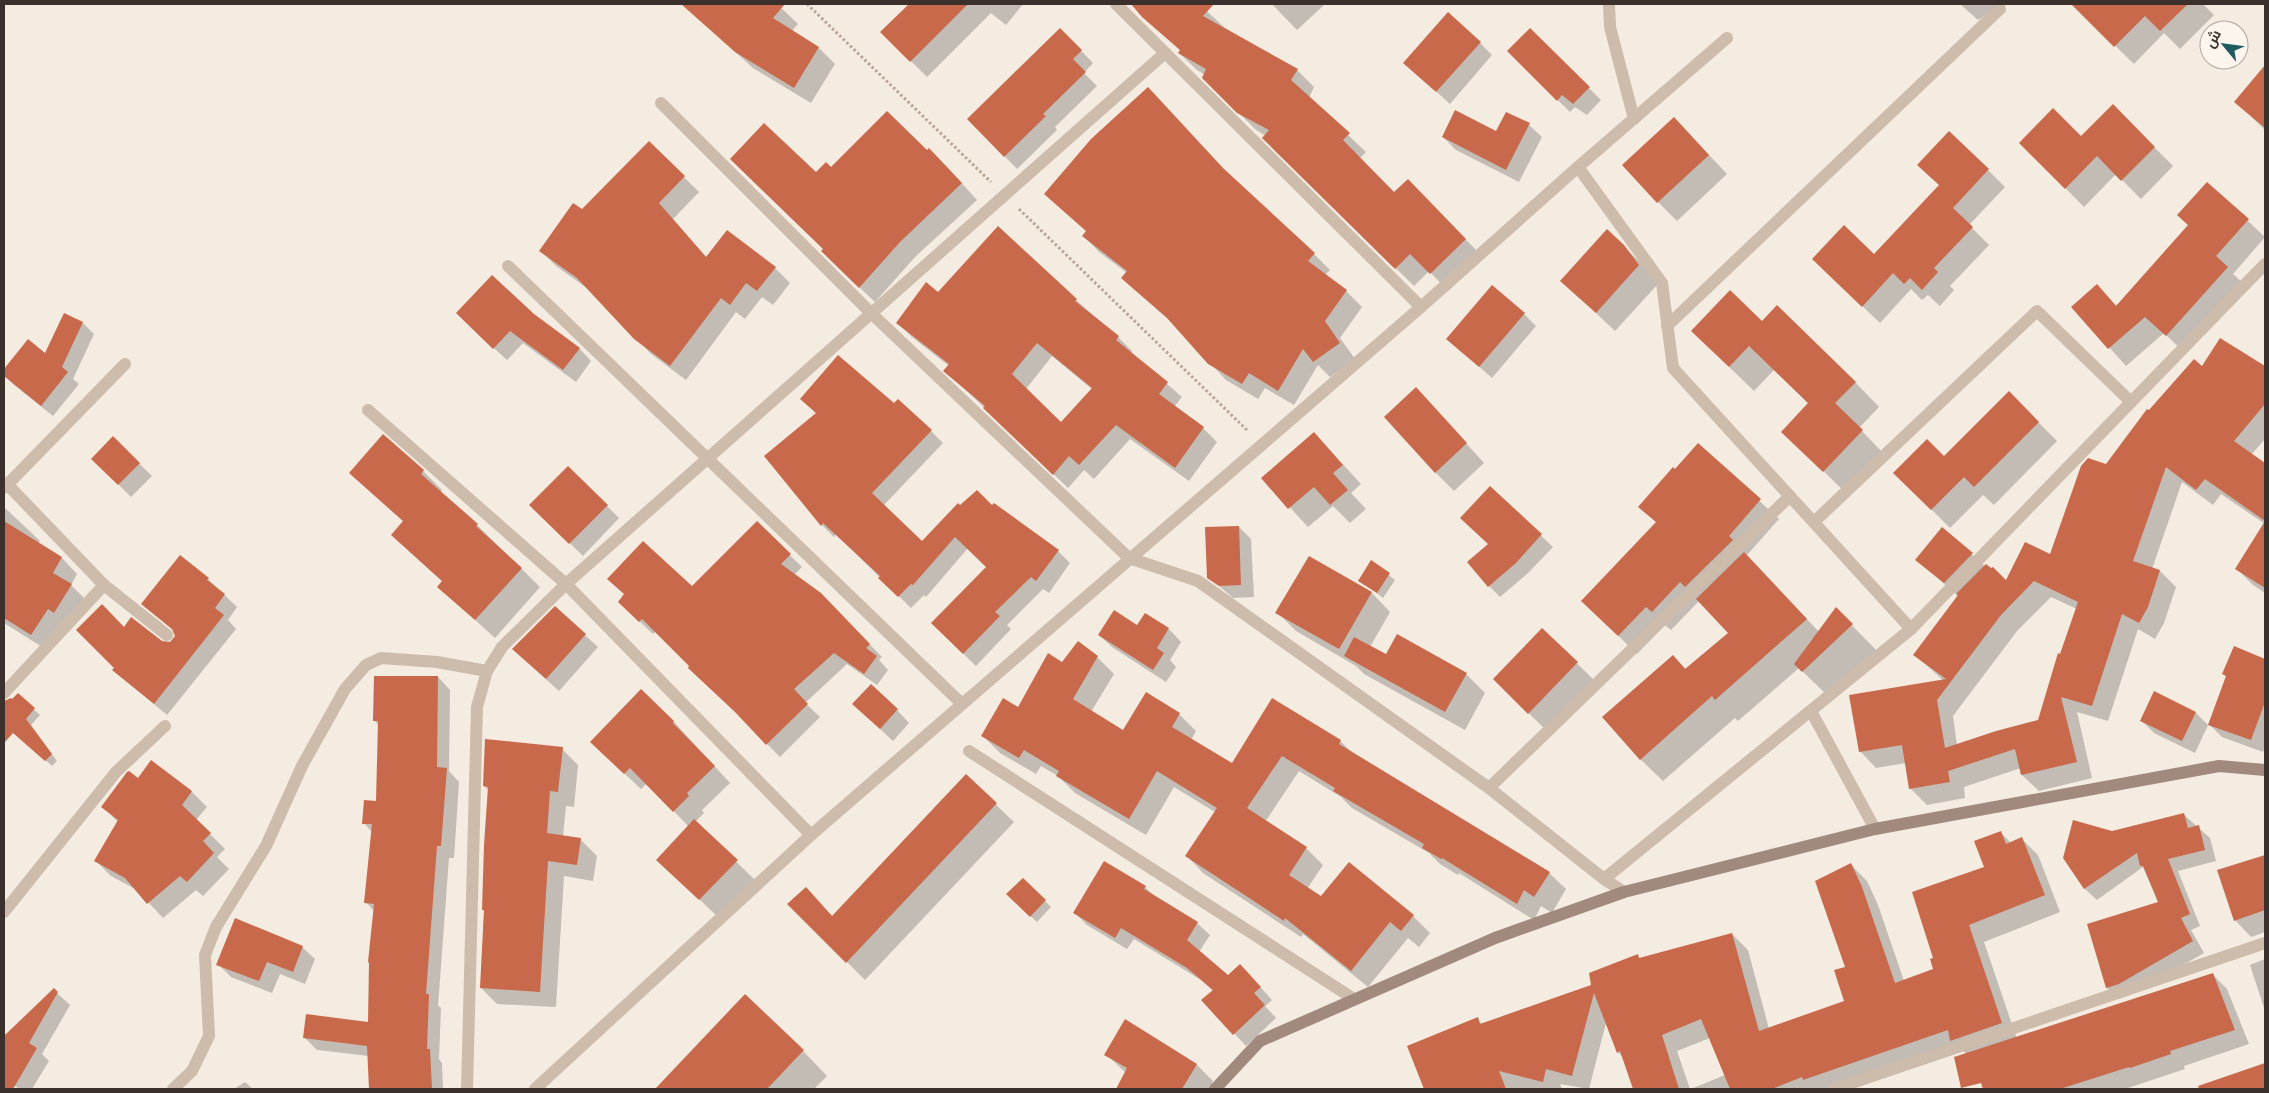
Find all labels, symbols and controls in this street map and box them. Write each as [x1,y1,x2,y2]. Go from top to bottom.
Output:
north arrow [2199,20,2249,70]
text: ش [2200,26,2225,51]

